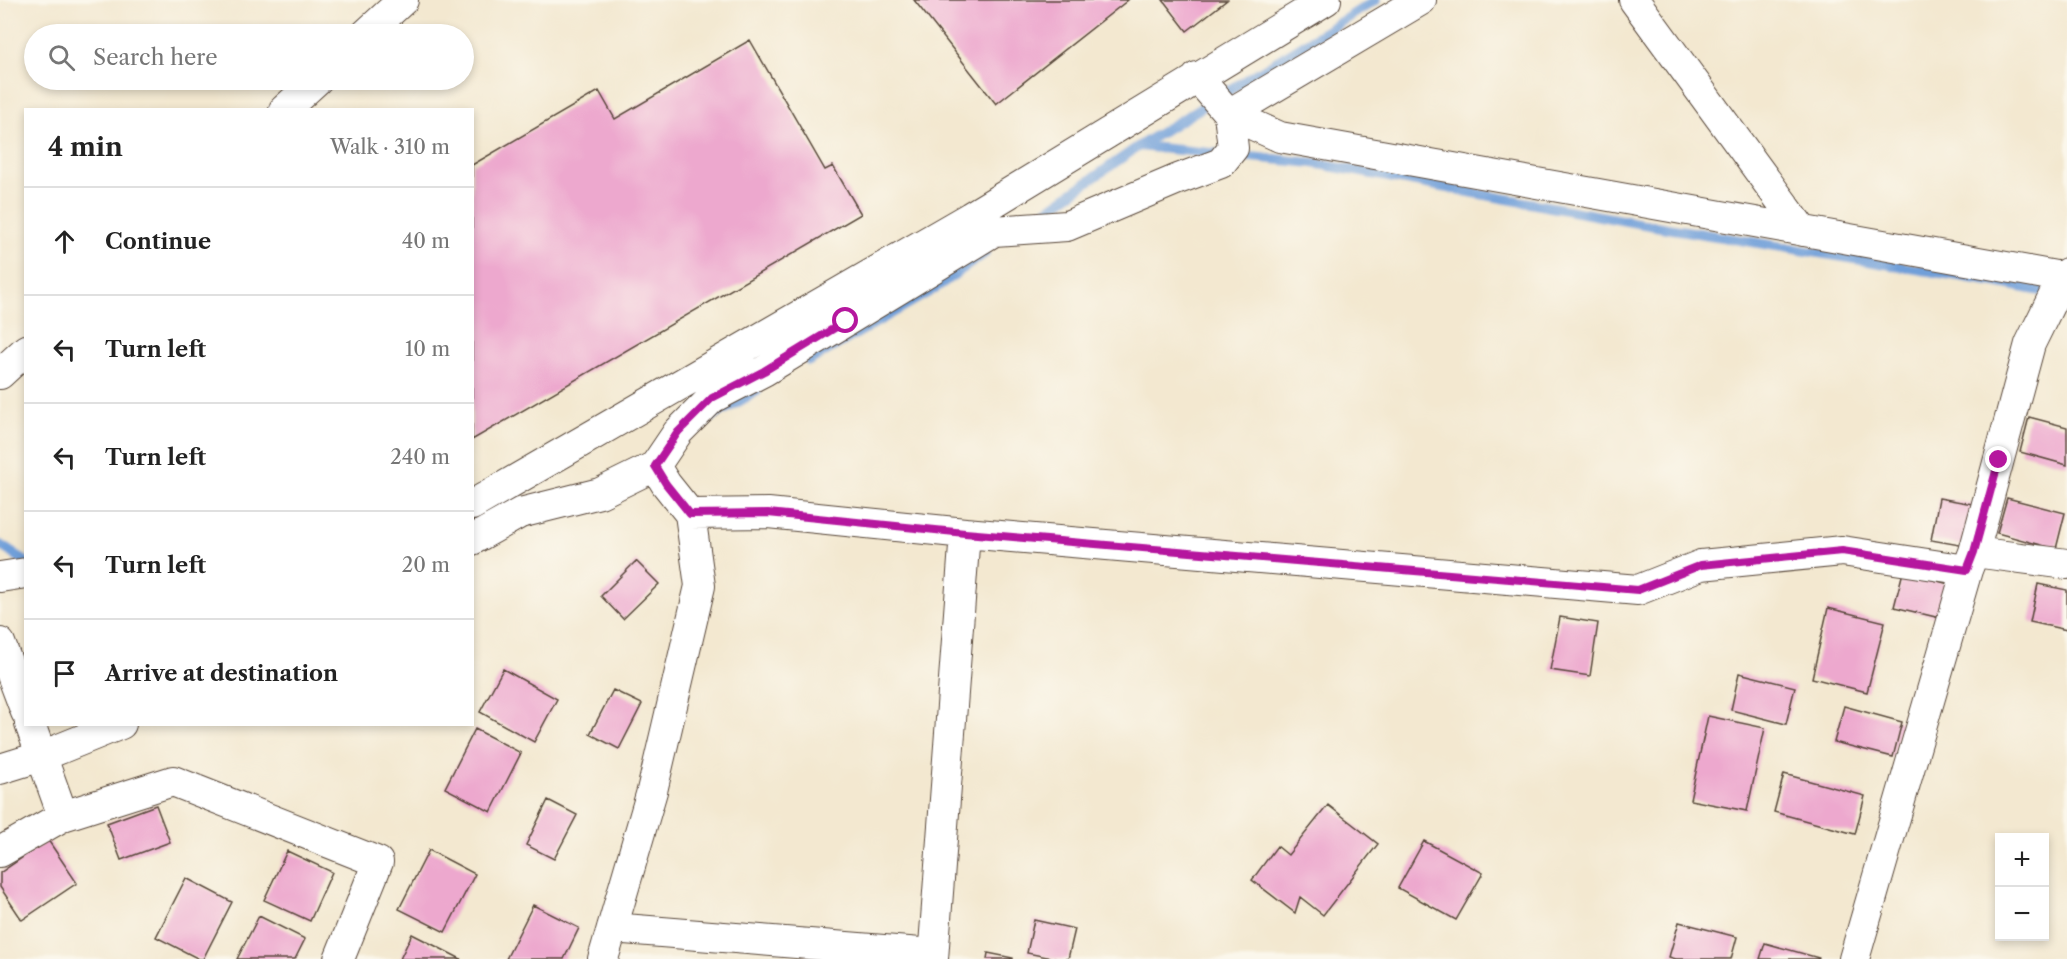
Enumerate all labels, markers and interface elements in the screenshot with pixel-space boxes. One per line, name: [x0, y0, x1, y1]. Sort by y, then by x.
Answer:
search box: [24, 24, 474, 90]
icon: search: [45, 41, 78, 74]
text: Search here: [93, 44, 218, 71]
text: 4 min: [48, 131, 123, 163]
text: Walk · 310 m: [330, 135, 450, 159]
icon: ahead: [48, 225, 81, 258]
text: Continue: [105, 228, 211, 255]
text: 40 m: [402, 229, 450, 253]
route start: [832, 307, 858, 333]
icon: left: [48, 333, 81, 366]
text: Turn left: [105, 336, 206, 363]
text: 10 m: [405, 337, 450, 361]
icon: left: [48, 441, 81, 474]
text: Turn left: [105, 444, 206, 471]
text: 240 m: [390, 445, 450, 469]
route end: [1985, 446, 2011, 472]
icon: left: [48, 549, 81, 582]
text: Turn left: [105, 552, 206, 579]
text: 20 m: [402, 553, 450, 577]
icon: arrive: [48, 657, 81, 690]
text: Arrive at destination: [105, 660, 338, 687]
map controls: [1995, 833, 2049, 941]
button: +: [1995, 833, 2049, 887]
button: −: [1995, 887, 2049, 941]

